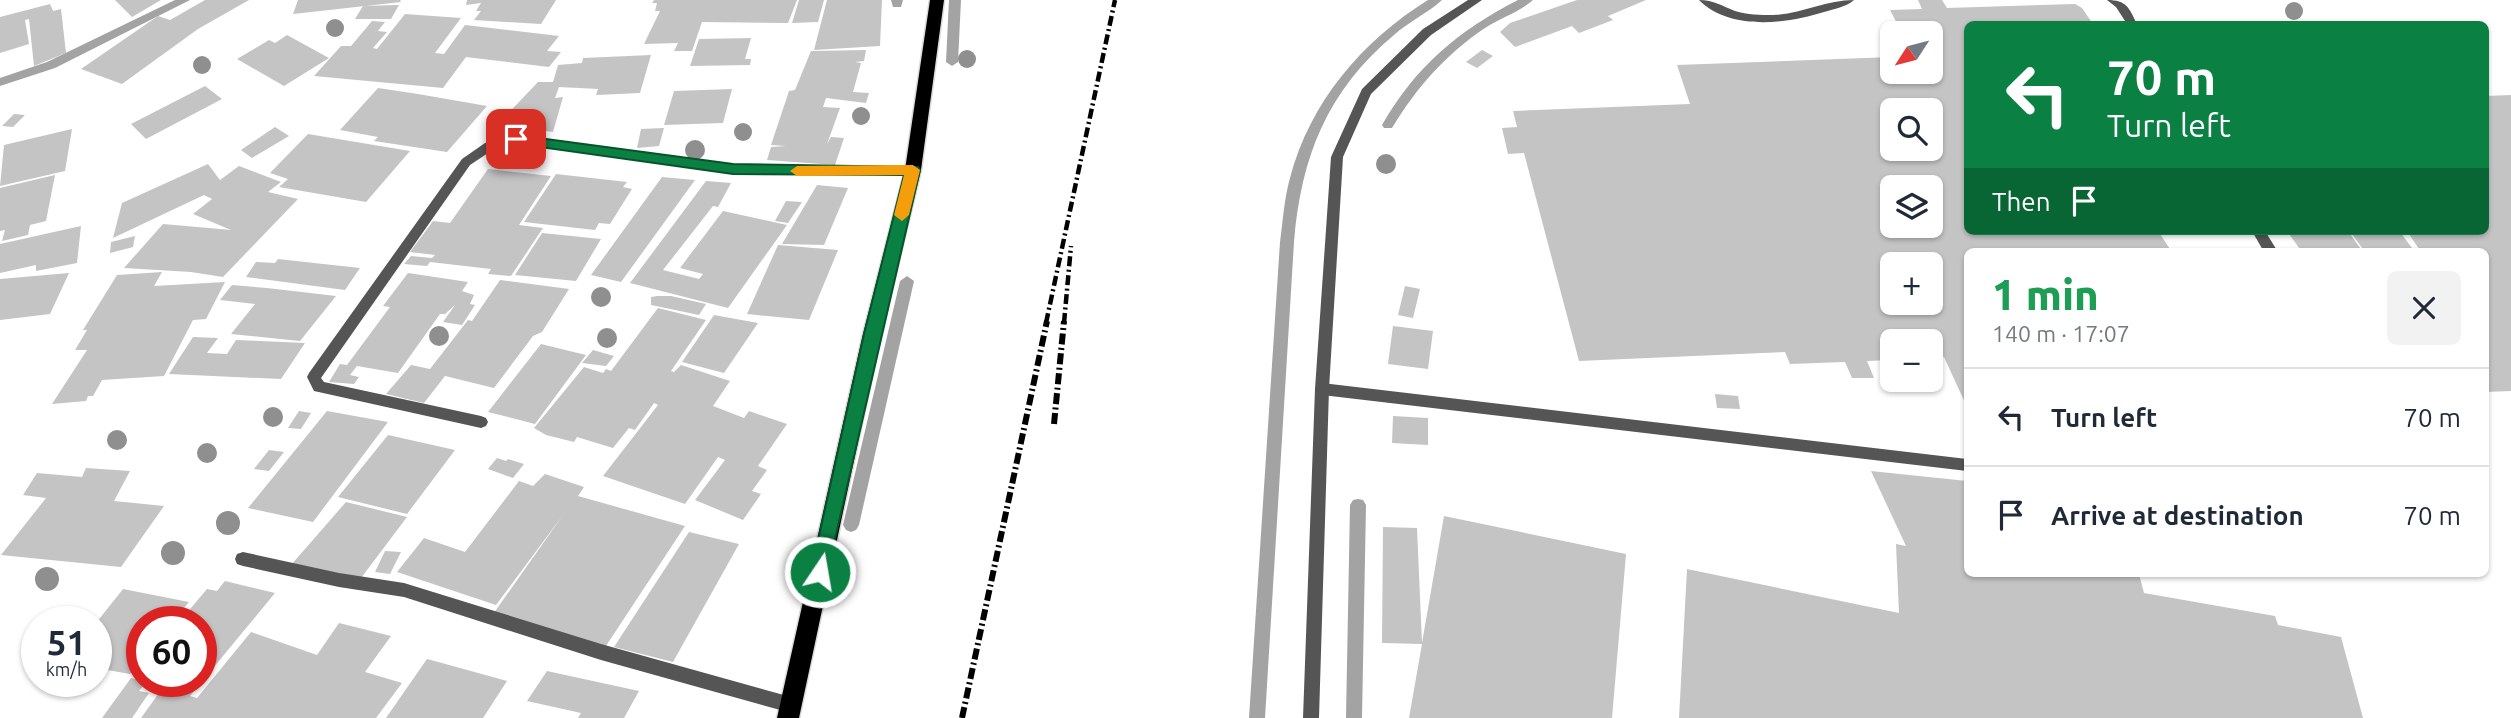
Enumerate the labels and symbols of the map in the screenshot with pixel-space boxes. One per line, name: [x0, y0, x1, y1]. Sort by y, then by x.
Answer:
north arrow: [1880, 21, 1942, 84]
pin: [486, 109, 546, 169]
position arrow: [783, 535, 857, 609]
speed limit sign: 60: [126, 606, 217, 697]

